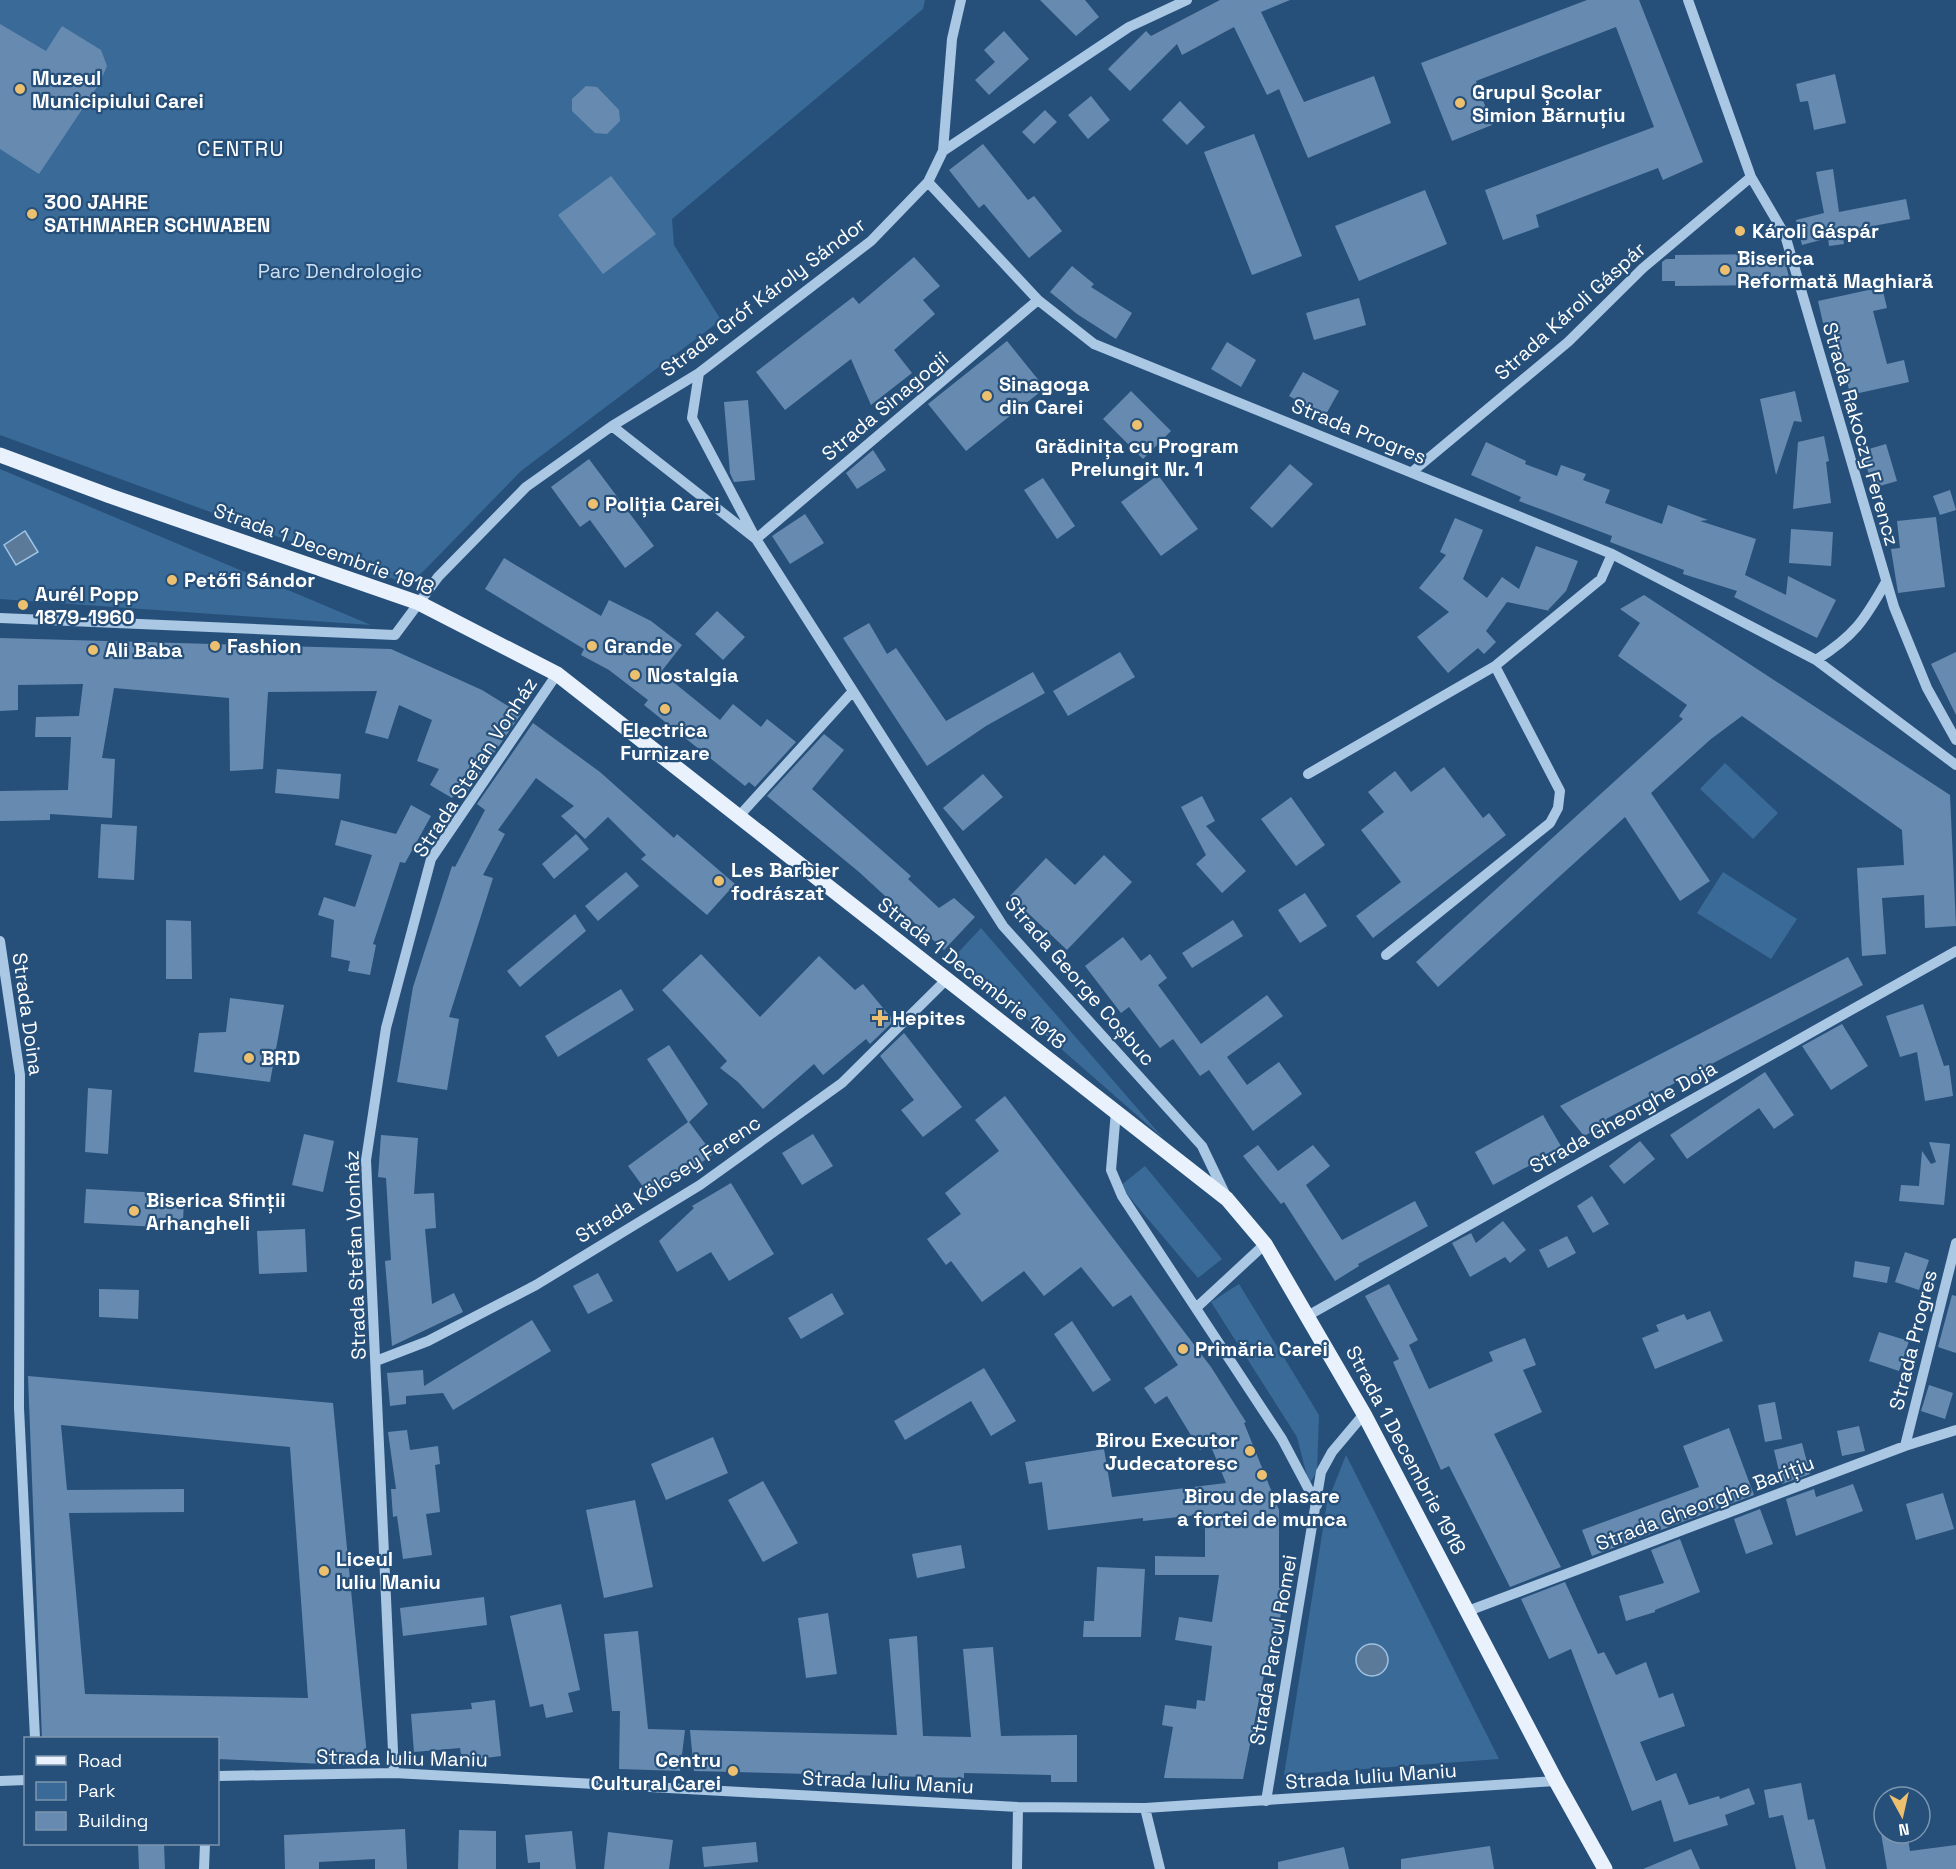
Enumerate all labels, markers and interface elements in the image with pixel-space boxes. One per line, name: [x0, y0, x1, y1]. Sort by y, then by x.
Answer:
place label: Muzeul Municipiului Carei: [32, 65, 204, 114]
place label: Grupul Școlar Simion Bărnuțiu: [1472, 79, 1625, 129]
marker: Muzeul Municipiului Carei: [13, 82, 27, 96]
marker: Grupul Școlar Simion Bărnuțiu: [1453, 96, 1467, 110]
district label: CENTRU: [197, 135, 285, 162]
place label: 300 JAHRE SATHMARER SCHWABEN: [44, 189, 270, 238]
marker: 300 JAHRE SATHMARER SCHWABEN: [25, 207, 39, 221]
street label: Strada Gróf Károly Sándor: [655, 211, 871, 383]
place label: Károli Gáspár: [1752, 218, 1879, 244]
marker: Károli Gáspár: [1733, 224, 1747, 238]
street label: Strada Károli Gáspár: [1489, 236, 1651, 386]
place label: Biserica Reformată Maghiară: [1737, 245, 1934, 294]
park label: Parc Dendrologic: [258, 258, 422, 284]
marker: Biserica Reformată Maghiară: [1718, 263, 1732, 277]
street label: Strada Rakoczy Ferencz: [1817, 319, 1905, 549]
street label: Strada Sinagogii: [816, 345, 954, 467]
place label: Sinagoga din Carei: [999, 371, 1090, 420]
marker: Sinagoga din Carei: [980, 389, 994, 403]
street label: Strada Progres: [1288, 392, 1430, 470]
marker: Grădinița cu Program Prelungit Nr. 1: [1130, 418, 1144, 432]
place label: Grădinița cu Program Prelungit Nr. 1: [1035, 433, 1239, 482]
place label: Poliția Carei: [605, 491, 720, 518]
street label: Strada 1 Decembrie 1918: [210, 497, 438, 601]
marker: Poliția Carei: [586, 497, 600, 511]
place label: Petőfi Sándor: [184, 567, 315, 593]
marker: Petőfi Sándor: [165, 573, 179, 587]
place label: Aurél Popp 1879-1960: [35, 581, 139, 630]
marker: Aurél Popp 1879-1960: [16, 598, 30, 612]
place label: Fashion: [227, 633, 302, 659]
place label: Grande: [604, 633, 673, 659]
place label: Ali Baba: [105, 637, 183, 663]
marker: Fashion: [208, 639, 222, 653]
marker: Grande: [585, 639, 599, 653]
marker: Ali Baba: [86, 643, 100, 657]
place label: Nostalgia: [647, 662, 739, 688]
marker: Nostalgia: [628, 668, 642, 682]
street label: Strada Stefan Vonház: [407, 672, 543, 862]
marker: Electrica Furnizare: [658, 702, 672, 716]
place label: Electrica Furnizare: [620, 717, 710, 766]
place label: Les Barbier fodrászat: [731, 857, 839, 906]
marker: Les Barbier fodrászat: [712, 874, 726, 888]
street label: Strada 1 Decembrie 1918: [872, 891, 1072, 1055]
street label: Strada George Coșbuc: [999, 891, 1161, 1071]
street label: Strada Doina: [7, 951, 49, 1077]
place label: Hepites: [892, 1005, 966, 1031]
marker: Hepites: [873, 1011, 887, 1025]
place label: BRD: [261, 1045, 300, 1071]
marker: BRD: [242, 1051, 256, 1065]
street label: Strada Gheorghe Doja: [1525, 1055, 1721, 1179]
street label: Strada Kölcsey Ferenc: [570, 1109, 766, 1249]
street label: Strada Stefan Vonház: [338, 1150, 372, 1360]
place label: Biserica Sfinții Arhangheli: [146, 1187, 286, 1236]
marker: Biserica Sfinții Arhangheli: [127, 1204, 141, 1218]
street label: Strada Progres: [1883, 1267, 1943, 1413]
place label: Primăria Carei: [1195, 1336, 1328, 1362]
street label: Strada 1 Decembrie 1918: [1340, 1341, 1472, 1559]
marker: Primăria Carei: [1176, 1342, 1190, 1356]
place label: Birou Executor Judecatoresc: [1095, 1427, 1238, 1476]
marker: Birou Executor Judecatoresc: [1243, 1444, 1257, 1458]
street label: Strada Gheorghe Barițiu: [1592, 1449, 1818, 1557]
marker: Birou de plasare a fortei de munca: [1255, 1468, 1269, 1482]
place label: Birou de plasare a fortei de munca: [1177, 1483, 1347, 1532]
place label: Liceul Iuliu Maniu: [336, 1546, 441, 1595]
street label: Strada Parcul Romei: [1243, 1553, 1303, 1747]
marker: Liceul Iuliu Maniu: [317, 1564, 331, 1578]
legend: [24, 1737, 219, 1845]
street label: Strada Iuliu Maniu: [316, 1744, 488, 1772]
place label: Centru Cultural Carei: [591, 1747, 721, 1796]
text: Road: [78, 1749, 122, 1772]
street label: Strada Iuliu Maniu: [1284, 1757, 1458, 1795]
marker: Centru Cultural Carei: [726, 1764, 740, 1778]
street label: Strada Iuliu Maniu: [801, 1765, 975, 1799]
text: Park: [78, 1779, 116, 1802]
north arrow: [1872, 1785, 1932, 1845]
text: Building: [78, 1809, 148, 1832]
text: N: [1897, 1818, 1911, 1841]

